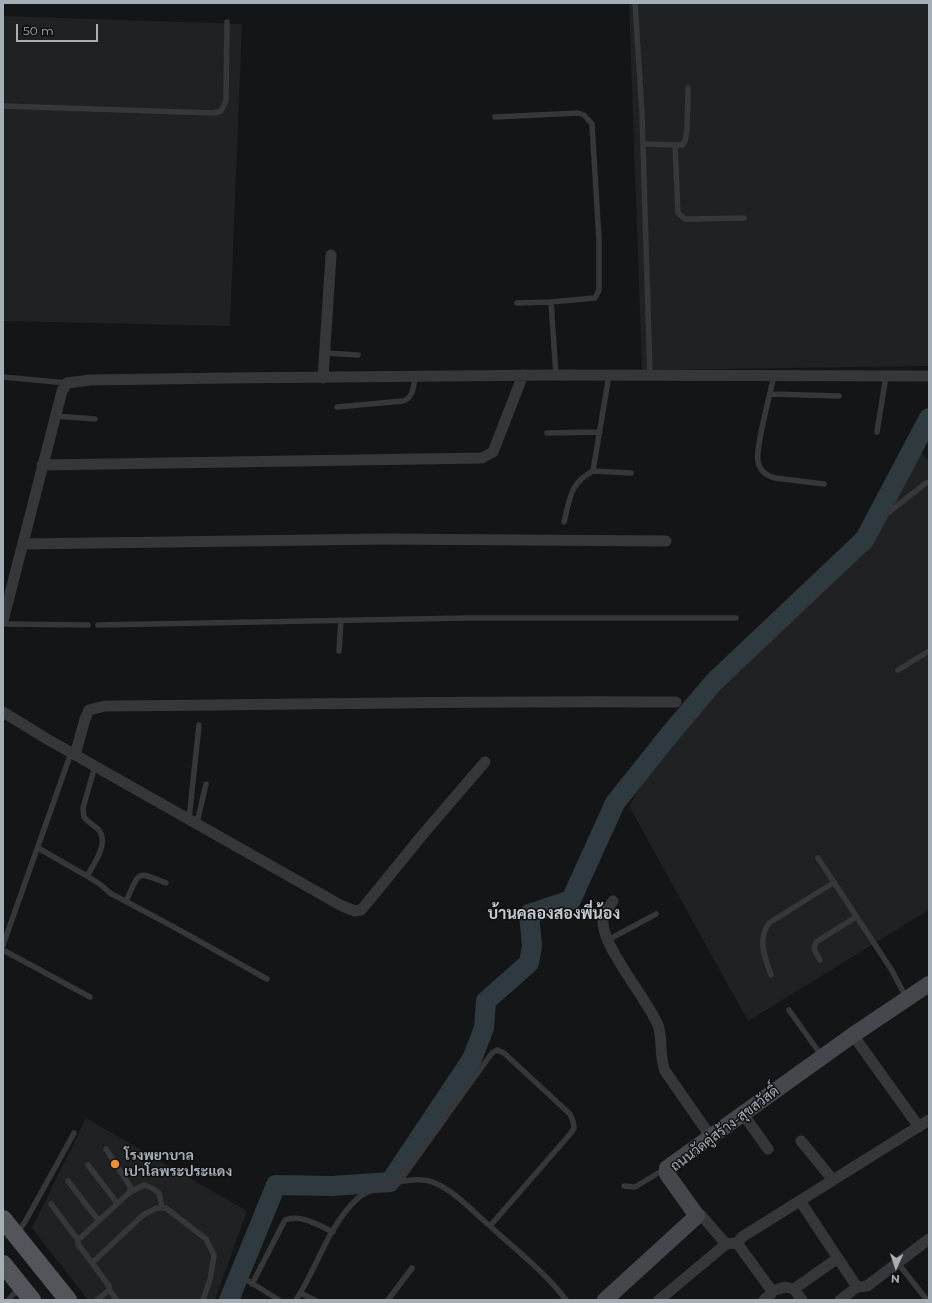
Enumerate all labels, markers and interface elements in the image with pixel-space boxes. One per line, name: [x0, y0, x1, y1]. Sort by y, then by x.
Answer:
scale bar: [18, 16, 100, 42]
text: 50 m: [23, 23, 54, 38]
district label: บ้านคลองสองพี่น้อง: [488, 904, 620, 924]
street label: ถนนวัดคู่สร้าง-สุขสวัสดิ์: [667, 1083, 783, 1175]
place label: โรงพยาบาล เปาโลพระประแดง: [124, 1148, 232, 1180]
marker: โรงพยาบาล เปาโลพระประแดง: [109, 1158, 121, 1170]
north arrow: [876, 1247, 916, 1287]
text: N: [891, 1272, 900, 1286]

